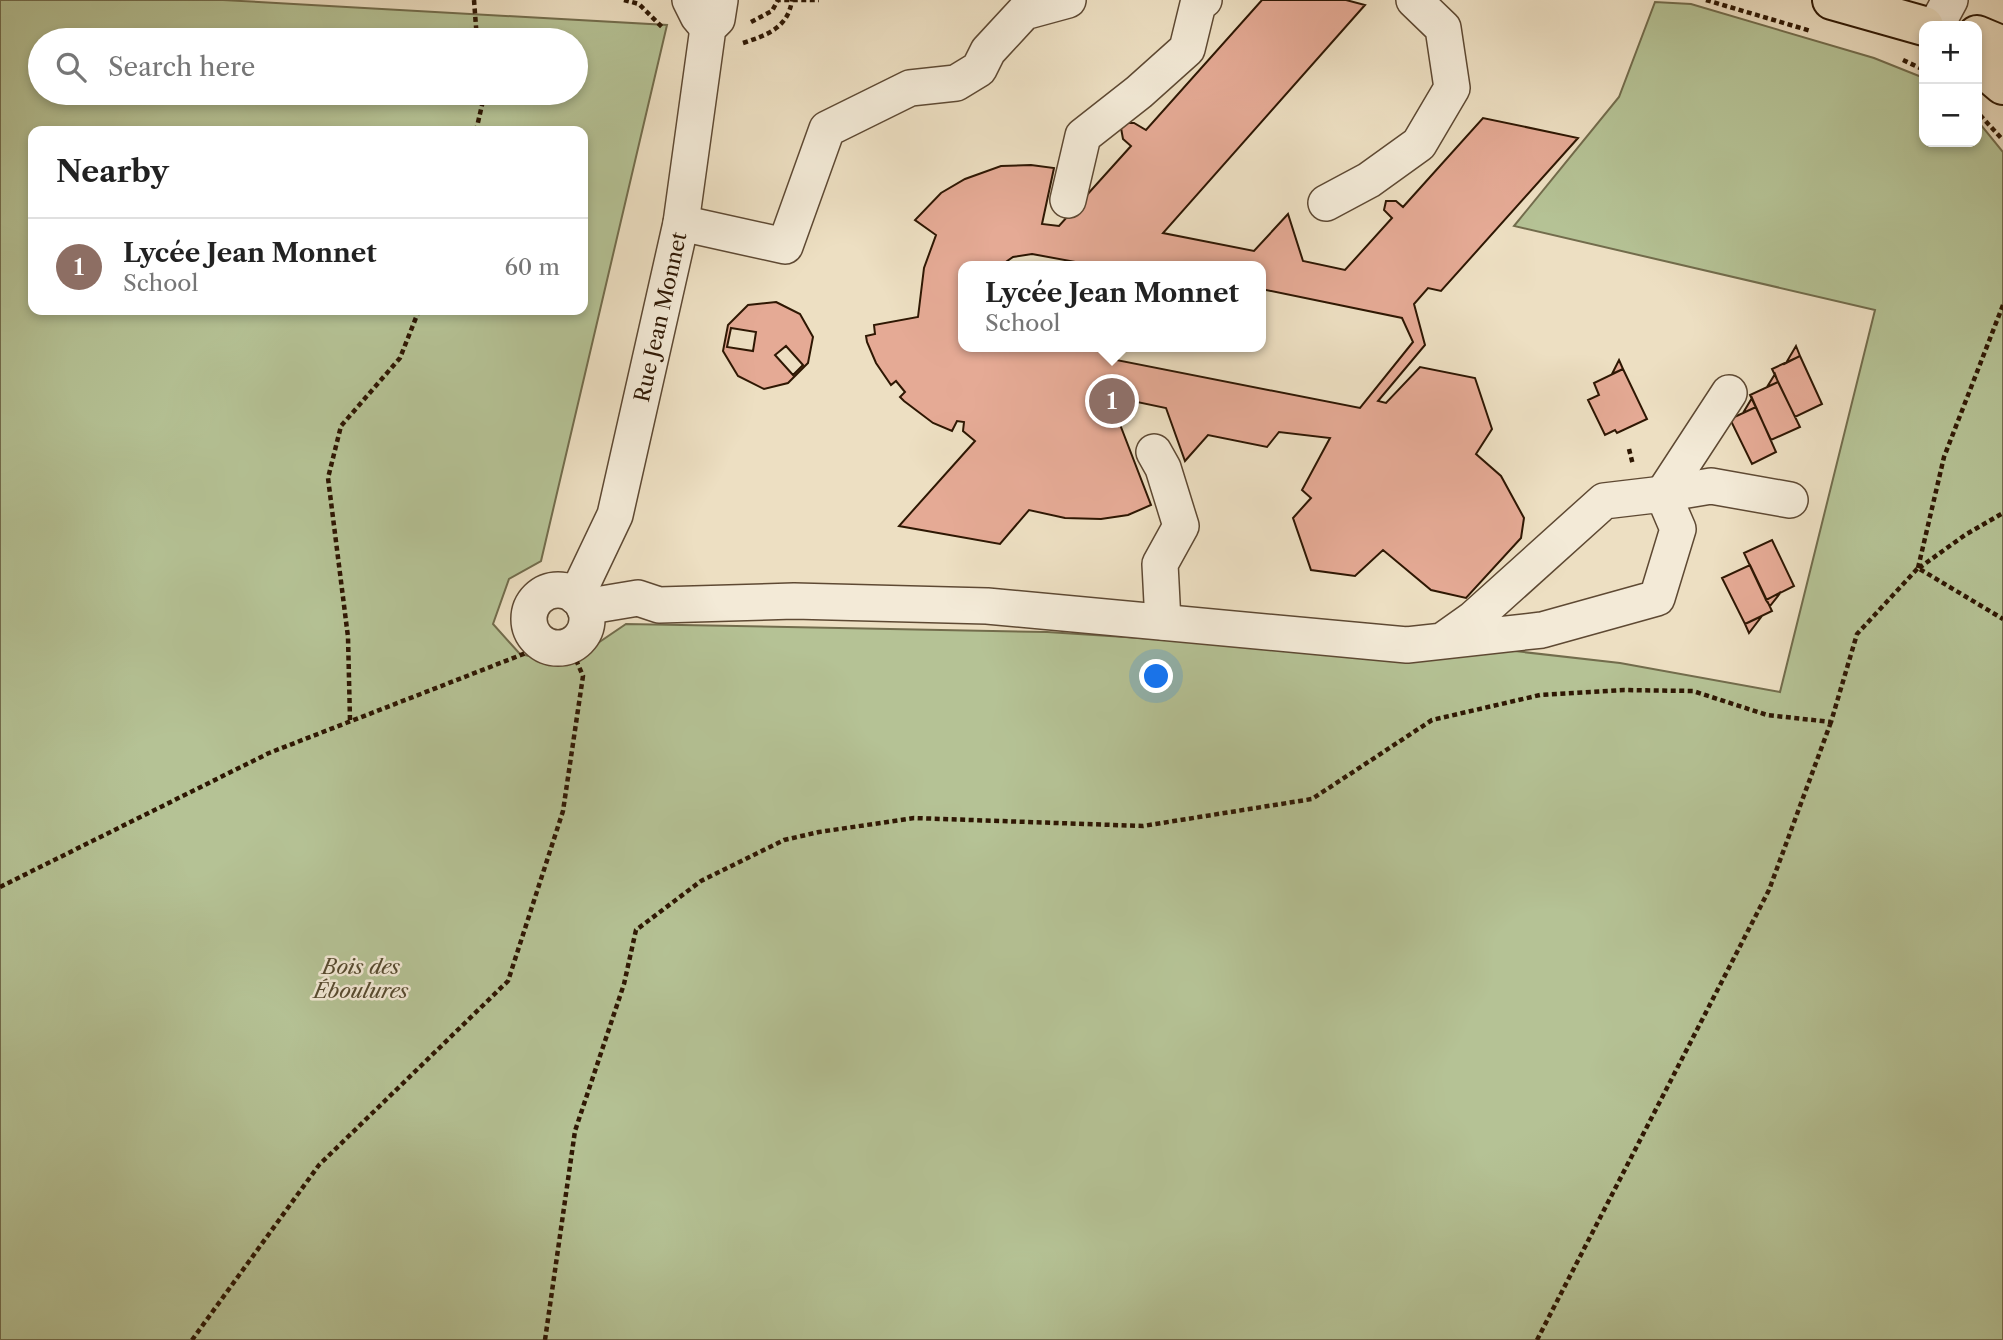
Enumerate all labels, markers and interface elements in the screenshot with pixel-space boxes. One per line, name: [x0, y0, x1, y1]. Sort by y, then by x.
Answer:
map controls: [1919, 21, 1982, 147]
button: +: [1919, 21, 1982, 84]
search box: [28, 28, 588, 105]
icon: search: [52, 48, 90, 86]
text: Search here: [108, 51, 255, 83]
button: −: [1919, 84, 1982, 147]
text: Nearby: [56, 153, 169, 190]
street label: Rue Jean Monnet: [628, 229, 691, 404]
text: Lycée Jean Monnet: [123, 237, 377, 269]
text: 1: [74, 253, 84, 281]
text: 60 m: [504, 253, 560, 281]
popup: [958, 261, 1266, 352]
text: School: [123, 269, 198, 297]
text: Lycée Jean Monnet: [985, 277, 1239, 309]
text: School: [985, 309, 1060, 337]
pin: 1: [1089, 375, 1135, 427]
your location: [1139, 659, 1173, 693]
park label: Bois des Éboulures: [312, 954, 409, 1003]

